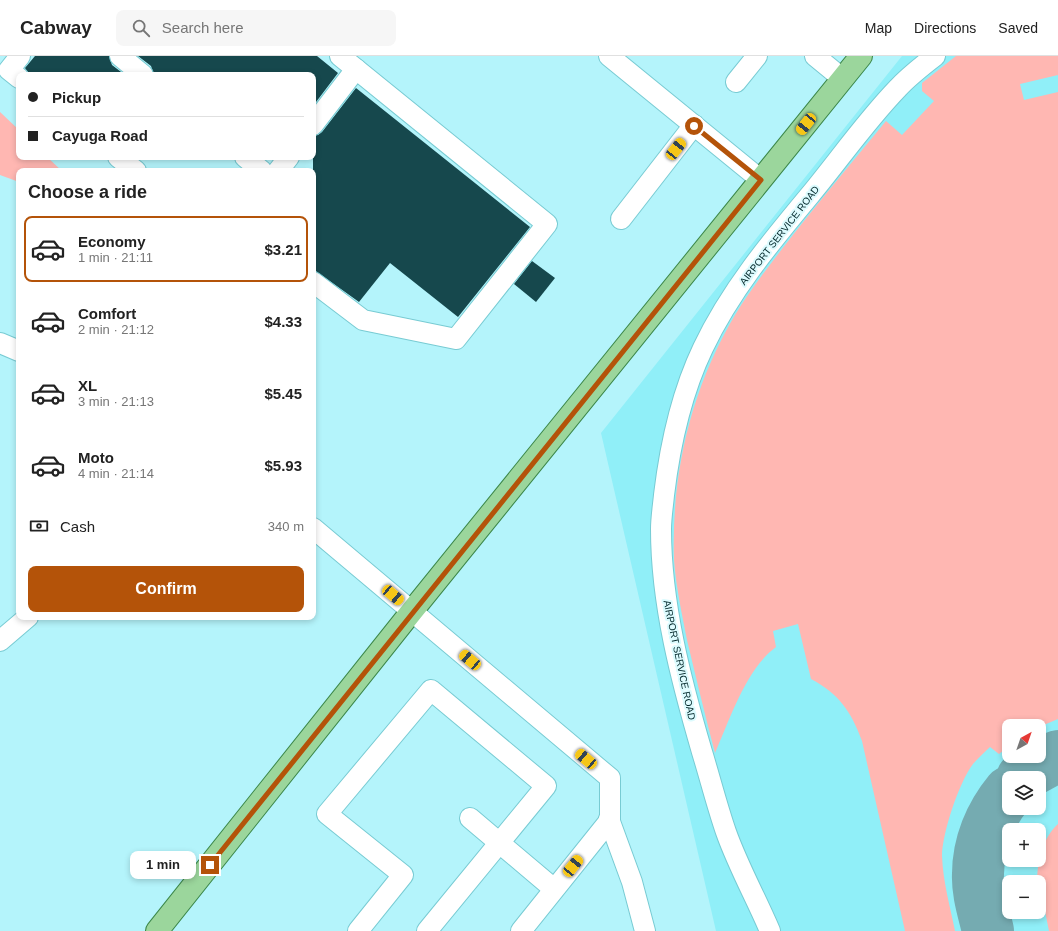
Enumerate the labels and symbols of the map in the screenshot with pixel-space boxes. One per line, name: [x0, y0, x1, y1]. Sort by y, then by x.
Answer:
car: [794, 111, 818, 137]
route start: [685, 117, 703, 135]
car: [664, 136, 688, 162]
street label: AIRPORT SERVICE ROAD: [737, 184, 821, 287]
car: [380, 583, 406, 607]
street label: AIRPORT SERVICE ROAD: [661, 599, 698, 721]
car: [457, 648, 483, 672]
north arrow: [1002, 719, 1046, 763]
car: [573, 747, 599, 771]
callout: 1 min: [130, 851, 196, 879]
car: [561, 853, 585, 879]
route end: [201, 856, 219, 874]

